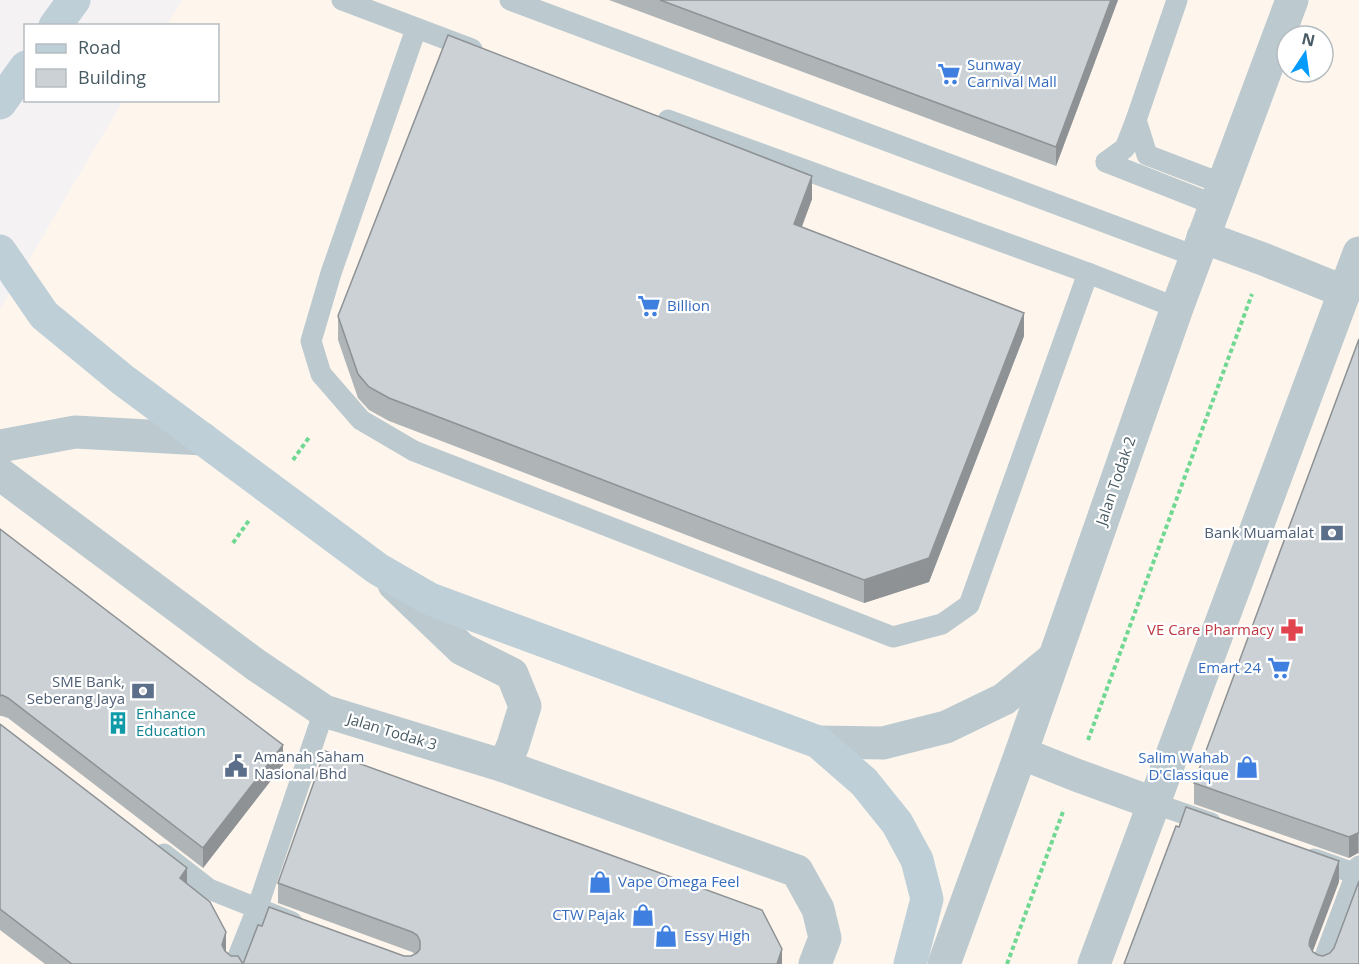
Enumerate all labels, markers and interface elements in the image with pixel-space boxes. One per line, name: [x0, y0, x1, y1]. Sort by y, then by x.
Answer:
legend: [24, 24, 219, 102]
north arrow: [1275, 24, 1335, 84]
text: N: [1300, 27, 1317, 52]
text: Road: [78, 35, 121, 59]
place label: Sunway Carnival Mall: [967, 54, 1057, 91]
supermarket icon: Sunway Carnival Mall: [936, 61, 962, 87]
text: Building: [78, 65, 146, 89]
supermarket icon: Billion: [636, 293, 662, 319]
place label: Billion: [667, 295, 710, 315]
street label: Jalan Todak 2: [1090, 434, 1140, 530]
bank icon: Bank Muamalat: [1319, 520, 1345, 546]
place label: Bank Muamalat: [1204, 522, 1314, 542]
pharmacy icon: VE Care Pharmacy: [1279, 617, 1305, 643]
place label: VE Care Pharmacy: [1147, 619, 1274, 639]
supermarket icon: Emart 24: [1266, 655, 1292, 681]
place label: Emart 24: [1198, 657, 1261, 677]
place label: SME Bank, Seberang Jaya: [27, 671, 125, 708]
bank icon: SME Bank, Seberang Jaya: [130, 678, 156, 704]
place label: Enhance Education: [136, 703, 206, 740]
street label: Jalan Todak 3: [343, 707, 440, 754]
building icon: Enhance Education: [105, 710, 131, 736]
place label: Amanah Saham Nasional Bhd: [254, 746, 364, 783]
place label: Salim Wahab D'Classique: [1138, 747, 1229, 784]
public building icon: Amanah Saham Nasional Bhd: [223, 753, 249, 779]
shop icon: Salim Wahab D'Classique: [1234, 754, 1260, 780]
shop icon: Vape Omega Feel: [587, 869, 613, 895]
place label: Vape Omega Feel: [618, 871, 740, 891]
shop icon: CTW Pajak: [630, 902, 656, 928]
place label: CTW Pajak: [552, 904, 625, 924]
shop icon: Essy High: [653, 923, 679, 949]
place label: Essy High: [684, 925, 750, 945]

